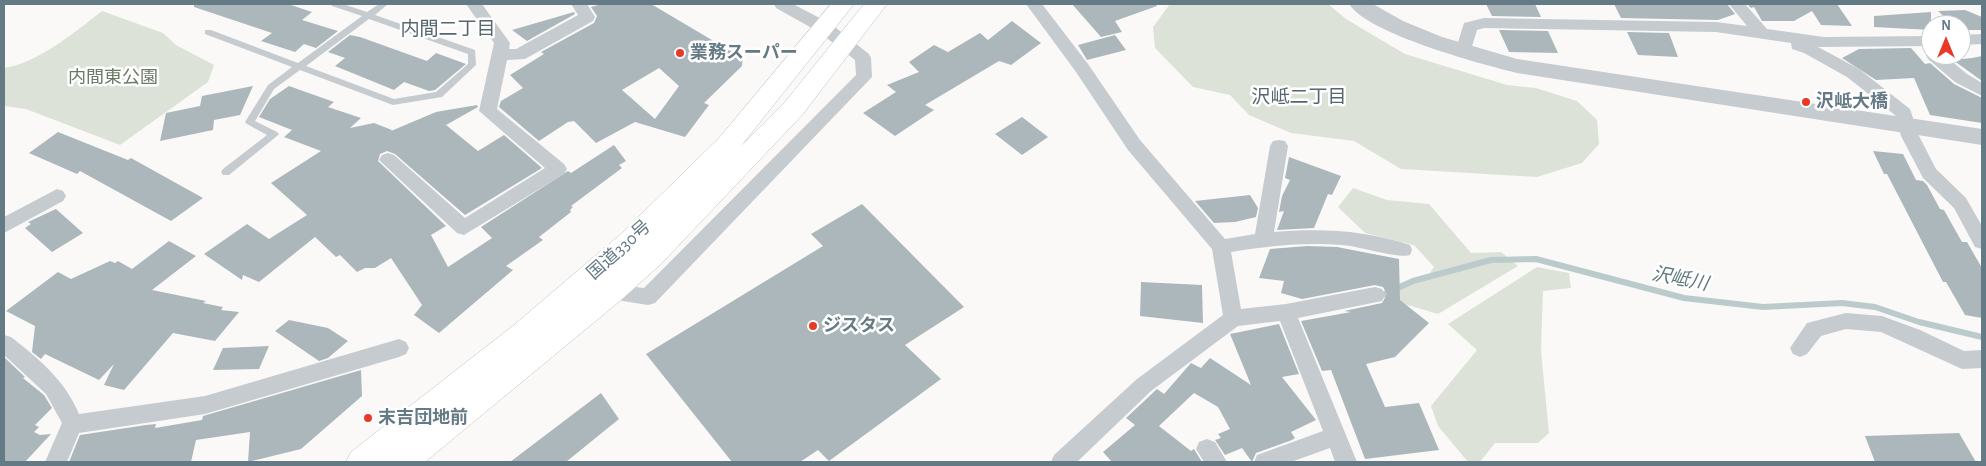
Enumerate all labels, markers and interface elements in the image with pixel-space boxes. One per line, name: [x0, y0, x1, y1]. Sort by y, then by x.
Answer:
north arrow: [1921, 15, 1971, 65]
district label: 内間二丁目: [401, 18, 495, 40]
text: N: [1941, 19, 1951, 33]
place label: 業務スーパー: [690, 42, 798, 64]
marker: 業務スーパー: [674, 47, 686, 59]
park label: 内間東公園: [68, 67, 158, 89]
district label: 沢岻二丁目: [1252, 86, 1346, 108]
place label: 沢岻大橋: [1816, 91, 1888, 113]
marker: 沢岻大橋: [1800, 96, 1812, 108]
street label: 国道330号: [583, 216, 655, 284]
water label: 沢岻川: [1650, 262, 1710, 296]
place label: ジスタス: [823, 315, 895, 337]
marker: ジスタス: [807, 320, 819, 332]
place label: 末吉団地前: [378, 407, 468, 429]
marker: 末吉団地前: [362, 412, 374, 424]

